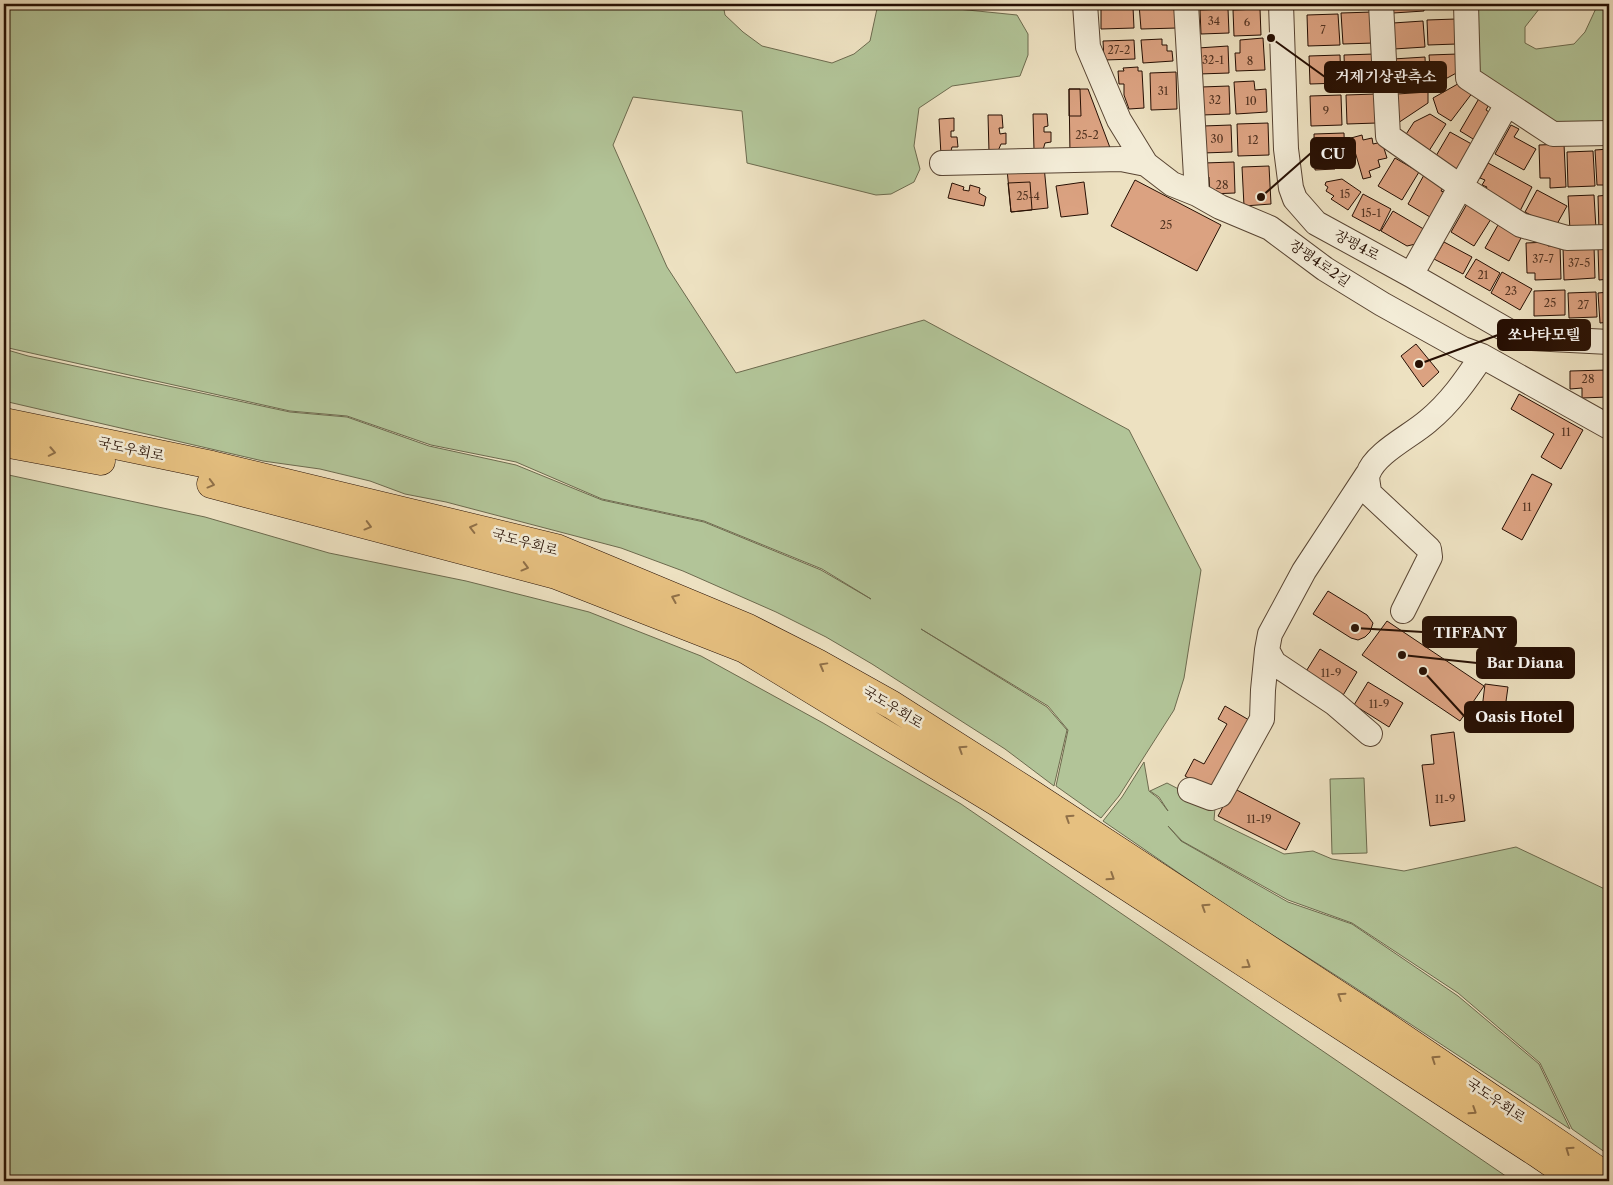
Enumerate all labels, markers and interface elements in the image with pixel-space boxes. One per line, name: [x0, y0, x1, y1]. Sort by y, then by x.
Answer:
house number: 34: [1208, 14, 1220, 28]
house number: 6: [1244, 15, 1251, 29]
house number: 7: [1320, 23, 1326, 37]
house number: 27-2: [1108, 43, 1130, 57]
house number: 32-1: [1202, 53, 1224, 67]
house number: 8: [1247, 54, 1253, 68]
callout: 거제기상관측소: [1325, 62, 1446, 92]
text: 거제기상관측소: [1335, 67, 1437, 86]
house number: 31: [1158, 84, 1169, 98]
house number: 32: [1209, 93, 1221, 107]
house number: 10: [1245, 94, 1257, 108]
house number: 9: [1323, 104, 1329, 118]
house number: 25-2: [1075, 128, 1099, 142]
house number: 30: [1210, 132, 1224, 146]
house number: 12: [1248, 133, 1258, 147]
callout: CU: [1311, 138, 1355, 168]
text: CU: [1321, 144, 1345, 163]
house number: 28: [1216, 178, 1228, 192]
house number: 15: [1340, 187, 1350, 201]
house number: 25-4: [1016, 189, 1040, 203]
house number: 15-1: [1361, 206, 1381, 220]
house number: 25: [1160, 218, 1172, 232]
street label: 장평4로: [1331, 226, 1383, 265]
street label: 장평4로2길: [1286, 235, 1354, 291]
house number: 37-7: [1532, 252, 1554, 266]
house number: 37-5: [1568, 256, 1590, 270]
house number: 21: [1478, 268, 1489, 282]
house number: 23: [1505, 284, 1517, 298]
house number: 25: [1544, 296, 1556, 310]
house number: 27: [1577, 298, 1589, 312]
callout: 쏘나타모텔: [1498, 320, 1590, 350]
text: 쏘나타모텔: [1508, 325, 1580, 344]
house number: 28: [1582, 372, 1594, 386]
house number: 11: [1561, 425, 1571, 439]
street label: 국도우회로: [96, 433, 166, 465]
one-way arrow: [47, 446, 56, 457]
one-way arrow: [207, 478, 215, 489]
house number: 11: [1522, 500, 1532, 514]
one-way arrow: [363, 520, 372, 530]
one-way arrow: [468, 523, 477, 534]
street label: 국도우회로: [490, 525, 560, 560]
one-way arrow: [521, 561, 530, 572]
one-way arrow: [672, 594, 680, 604]
callout: TIFFANY: [1423, 617, 1516, 647]
text: TIFFANY: [1434, 623, 1507, 642]
callout: Bar Diana: [1477, 648, 1574, 678]
text: Bar Diana: [1487, 653, 1564, 672]
one-way arrow: [819, 663, 828, 673]
house number: 11-9: [1321, 666, 1341, 680]
street label: 국도우회로: [859, 682, 927, 732]
house number: 11-9: [1369, 697, 1389, 711]
callout: Oasis Hotel: [1465, 702, 1573, 732]
text: Oasis Hotel: [1475, 707, 1563, 726]
one-way arrow: [959, 746, 968, 756]
house number: 11-9: [1435, 792, 1455, 806]
house number: 11-19: [1246, 812, 1272, 826]
one-way arrow: [1065, 815, 1074, 824]
one-way arrow: [1106, 870, 1115, 880]
one-way arrow: [1201, 904, 1210, 913]
one-way arrow: [1242, 959, 1251, 968]
one-way arrow: [1337, 993, 1346, 1002]
one-way arrow: [1431, 1056, 1441, 1065]
street label: 국도우회로: [1463, 1074, 1529, 1127]
one-way arrow: [1467, 1105, 1476, 1114]
one-way arrow: [1565, 1147, 1575, 1156]

